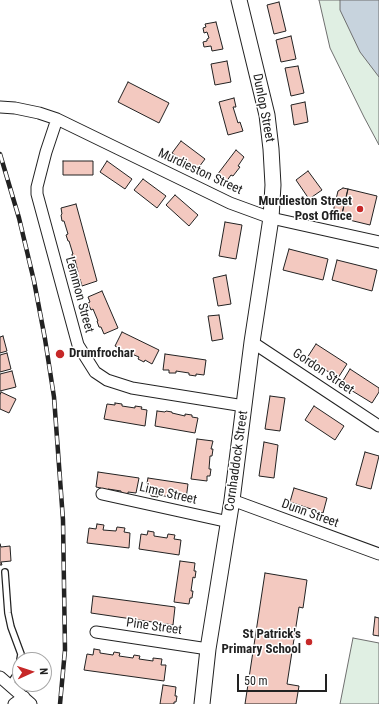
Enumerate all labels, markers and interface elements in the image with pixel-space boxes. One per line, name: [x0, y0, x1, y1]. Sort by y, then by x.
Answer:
street label: Dunlop Street: [249, 72, 277, 144]
street label: Murdieston Street: [155, 146, 245, 198]
place label: Murdieston Street Post Office: [258, 194, 352, 225]
marker: Murdieston Street Post Office: [355, 204, 365, 214]
street label: Lemmon Street: [61, 255, 97, 335]
place label: Drumfrochar: [69, 346, 134, 362]
street label: Gordon Street: [289, 346, 357, 398]
marker: Drumfrochar: [54, 348, 66, 360]
street label: Cornhaddock Street: [222, 410, 252, 512]
street label: Lime Street: [138, 480, 198, 508]
street label: Dunn Street: [279, 496, 341, 532]
street label: Pine Street: [125, 615, 183, 639]
place label: St Patrick's Primary School: [221, 627, 301, 658]
marker: St Patrick's Primary School: [304, 637, 314, 647]
north arrow: [12, 652, 52, 692]
scale bar: [239, 666, 329, 692]
text: N: [37, 668, 50, 675]
text: 50 m: [244, 674, 268, 688]

